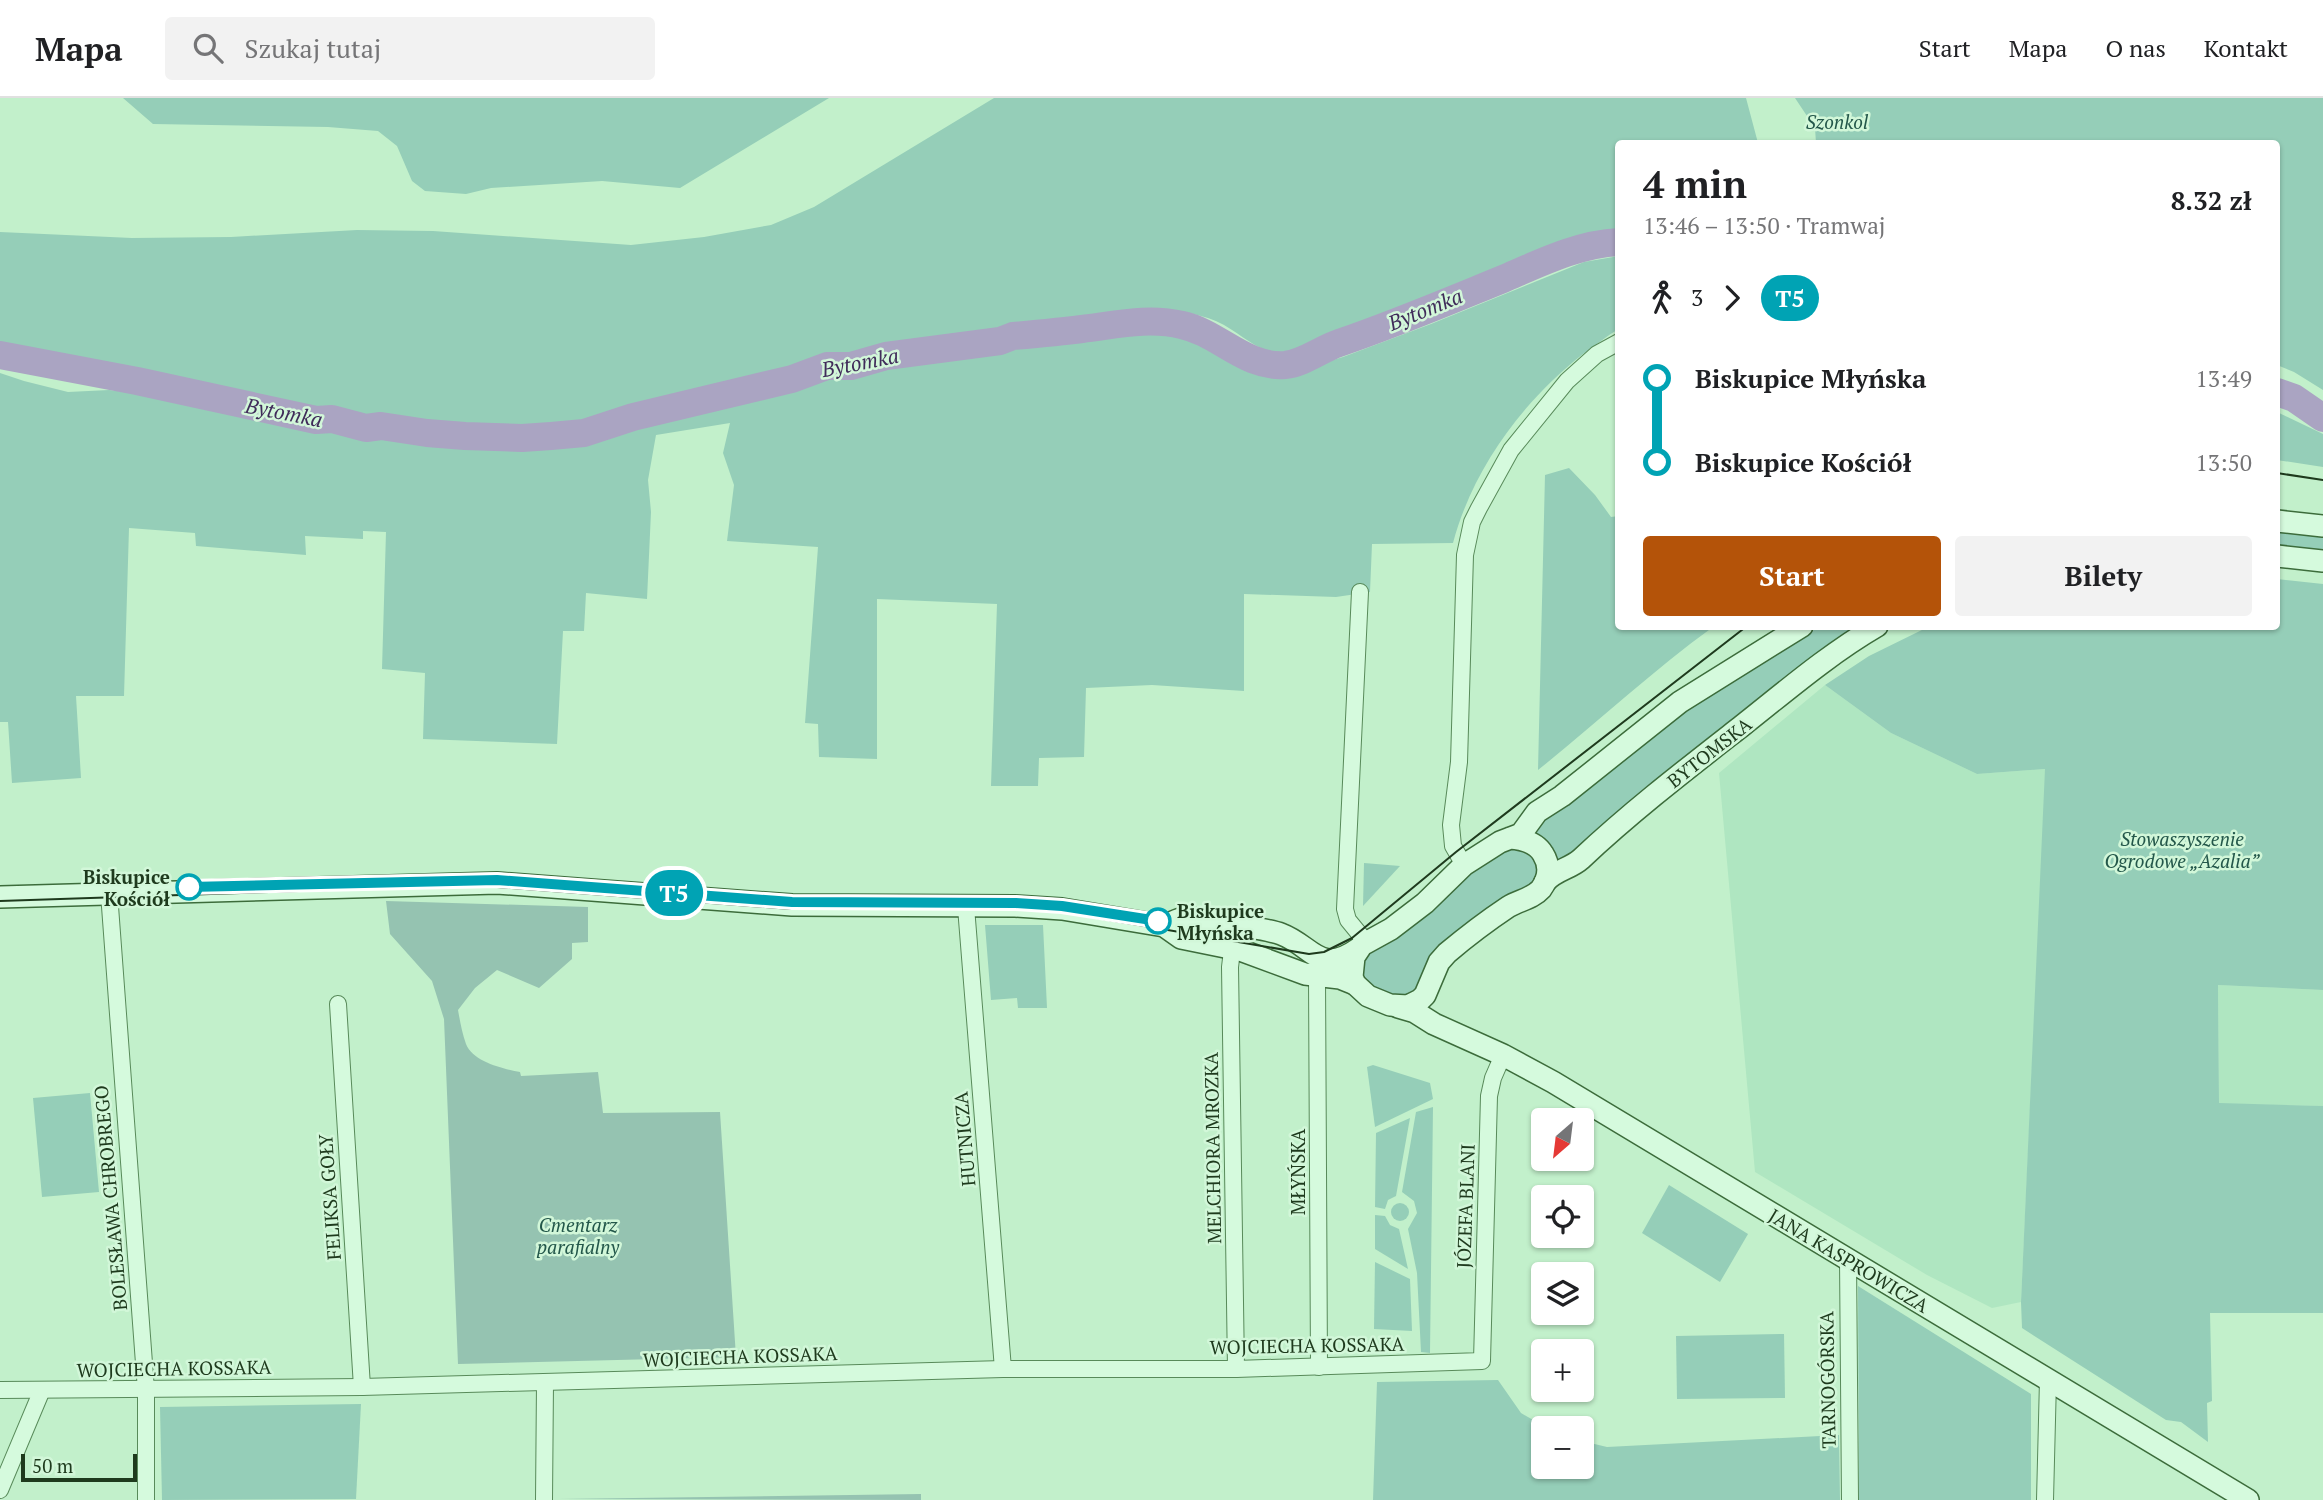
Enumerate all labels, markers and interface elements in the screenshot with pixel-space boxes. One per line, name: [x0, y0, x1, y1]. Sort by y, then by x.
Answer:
search box: [165, 17, 655, 80]
text: Mapa: [35, 27, 123, 70]
icon: search: [189, 29, 227, 67]
text: Szukaj tutaj: [245, 31, 381, 65]
text: Start: [1919, 32, 1971, 64]
text: Mapa: [2009, 32, 2067, 64]
text: O nas: [2105, 32, 2166, 64]
text: Kontakt: [2204, 32, 2288, 64]
park label: Szonkol: [1806, 109, 1869, 134]
text: 4 min: [1643, 159, 1747, 209]
text: 8.32 zł: [2171, 183, 2252, 217]
text: 13:46 – 13:50 · Tramwaj: [1643, 210, 1885, 241]
icon: walk: [1643, 279, 1681, 317]
icon: forward: [1713, 279, 1751, 317]
water label: Bytomka: [1383, 281, 1466, 337]
text: 3: [1691, 282, 1703, 313]
text: T5: [1775, 282, 1805, 314]
water label: Bytomka: [818, 341, 901, 383]
text: Biskupice Młyńska: [1695, 361, 1926, 395]
text: 13:49: [2195, 363, 2252, 394]
water label: Bytomka: [242, 391, 325, 433]
text: Biskupice Kościół: [1695, 445, 1912, 479]
text: 13:50: [2195, 447, 2252, 478]
button: Start: [1643, 536, 1941, 616]
button: Bilety: [1955, 536, 2252, 616]
street label: BYTOMSKA: [1662, 711, 1756, 793]
park label: Stowaszyszenie Ogrodowe „Azalia”: [2104, 826, 2261, 873]
place label: Biskupice Kościół: [83, 864, 170, 911]
line badge: T5: [642, 870, 706, 916]
marker: Biskupice Kościół: [176, 874, 202, 900]
text: T5: [659, 877, 689, 909]
place label: Biskupice Młyńska: [1177, 898, 1264, 945]
marker: Biskupice Młyńska: [1145, 908, 1171, 934]
street label: MELCHIORA MROZKA: [1198, 1052, 1226, 1244]
street label: BOLESŁAWA CHROBREGO: [88, 1084, 132, 1312]
street label: HUTNICZA: [947, 1091, 981, 1187]
north arrow: [1531, 1108, 1594, 1171]
map controls: [1531, 1108, 1594, 1479]
street label: MŁYŃSKA: [1285, 1129, 1310, 1215]
street label: FELIKSA GOŁY: [312, 1132, 346, 1261]
street label: JÓZEFA BLANI: [1450, 1143, 1480, 1269]
button: locate: [1531, 1185, 1594, 1248]
street label: JANA KASPROWICZA: [1764, 1202, 1934, 1318]
park label: Cmentarz parafialny: [537, 1212, 621, 1259]
button: layers: [1531, 1262, 1594, 1325]
street label: TARNOGÓRSKA: [1813, 1311, 1841, 1449]
street label: WOJCIECHA KOSSAKA: [1209, 1331, 1405, 1359]
button: +: [1531, 1339, 1594, 1402]
street label: WOJCIECHA KOSSAKA: [642, 1340, 838, 1372]
street label: WOJCIECHA KOSSAKA: [76, 1354, 272, 1382]
button: −: [1531, 1416, 1594, 1479]
scale bar: [21, 1451, 136, 1483]
text: 50 m: [32, 1453, 73, 1478]

